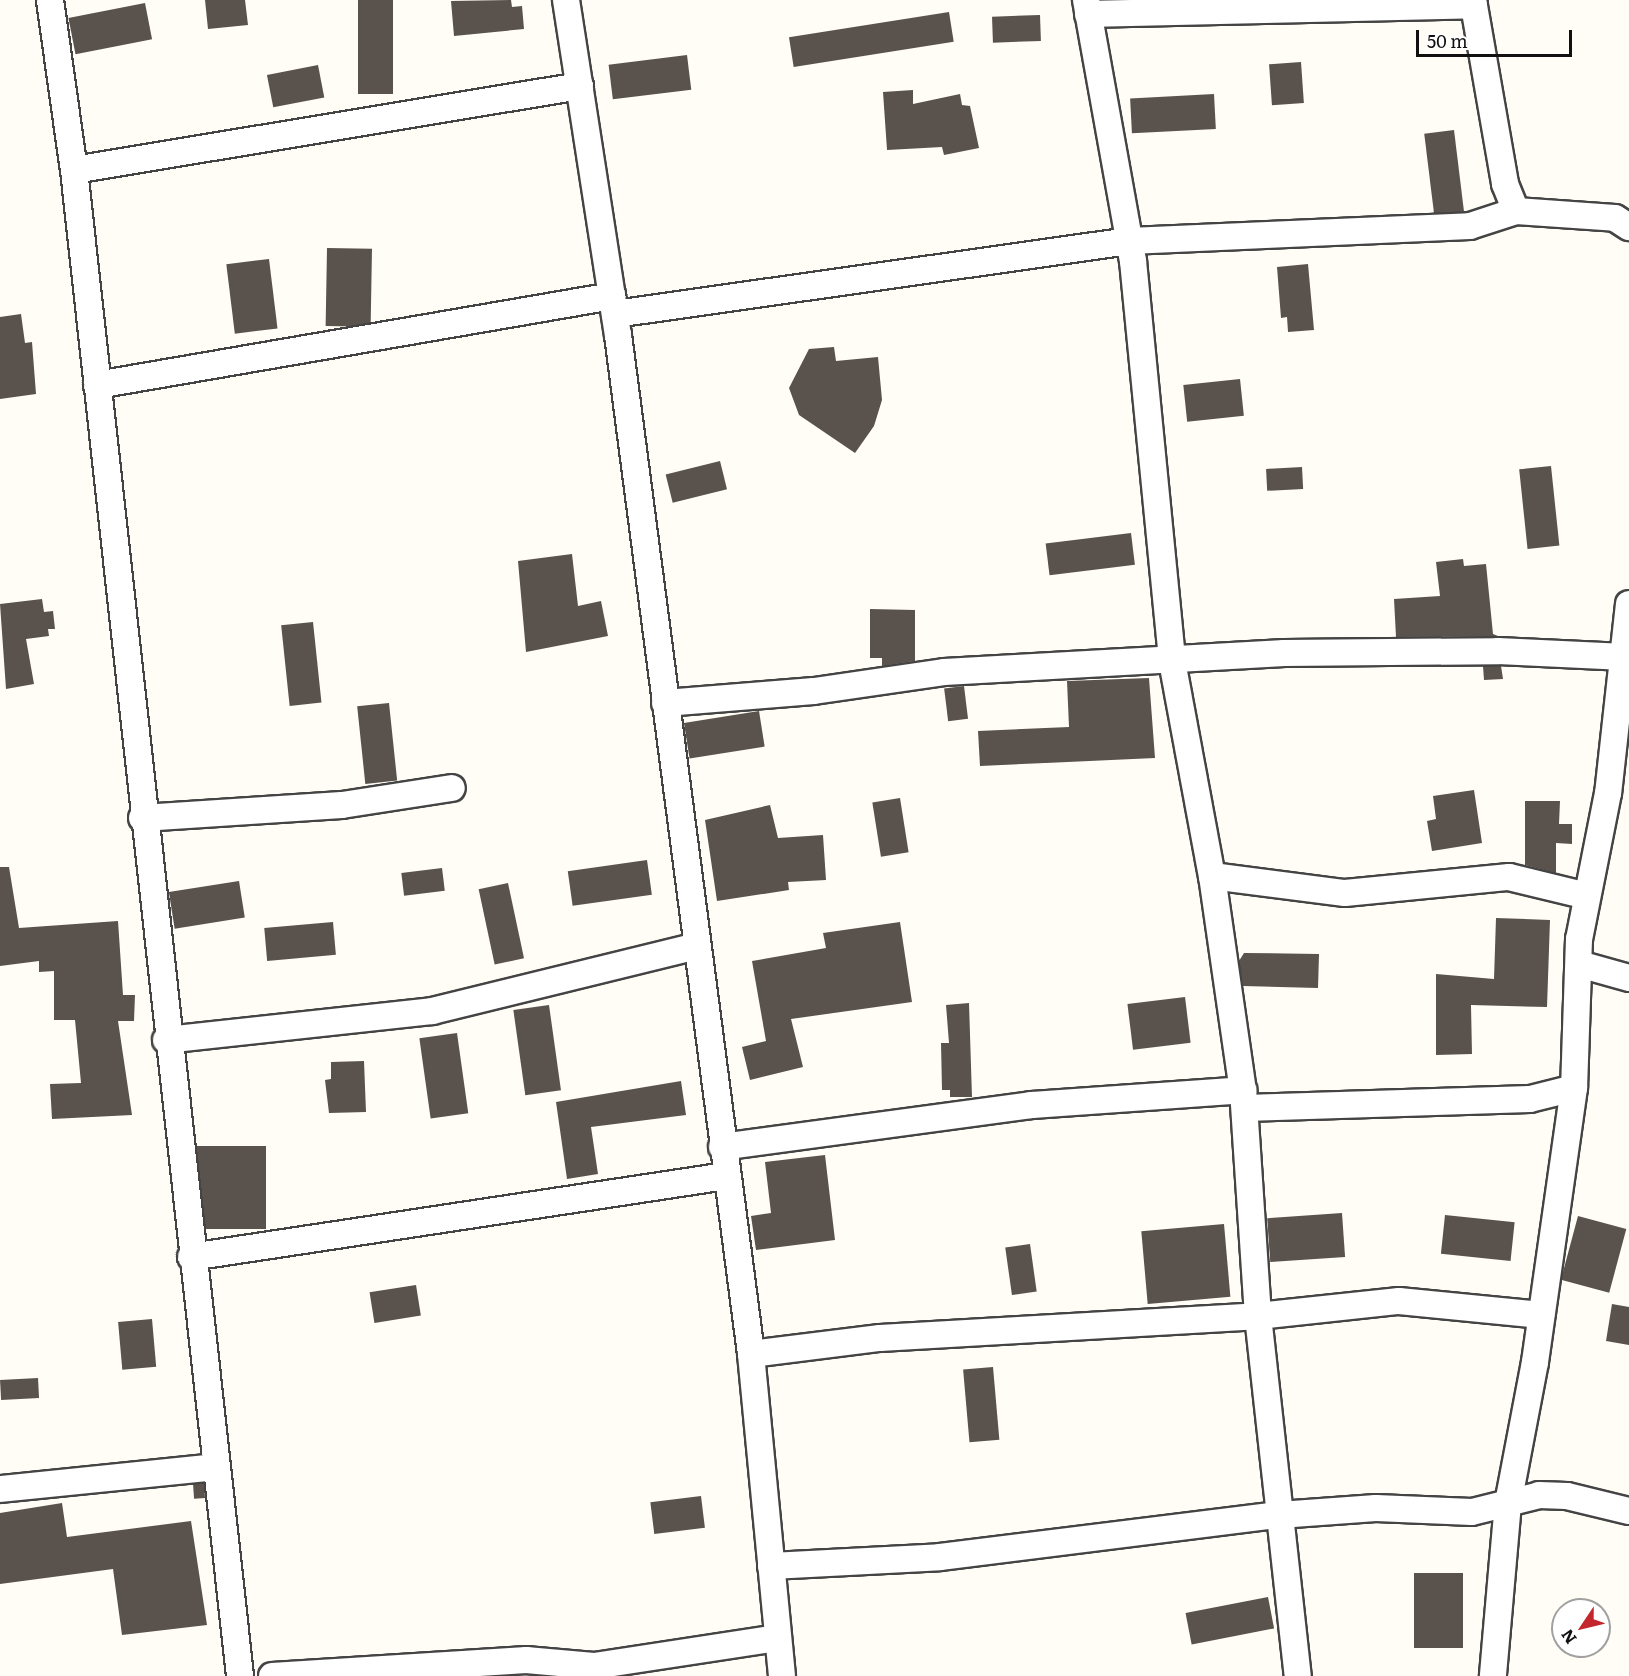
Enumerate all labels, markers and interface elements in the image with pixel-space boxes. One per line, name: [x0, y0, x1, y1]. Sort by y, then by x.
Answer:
scale bar: [1419, 18, 1575, 56]
text: 50 m: [1427, 27, 1468, 54]
north arrow: [1551, 1598, 1611, 1658]
text: N: [1554, 1625, 1582, 1650]

